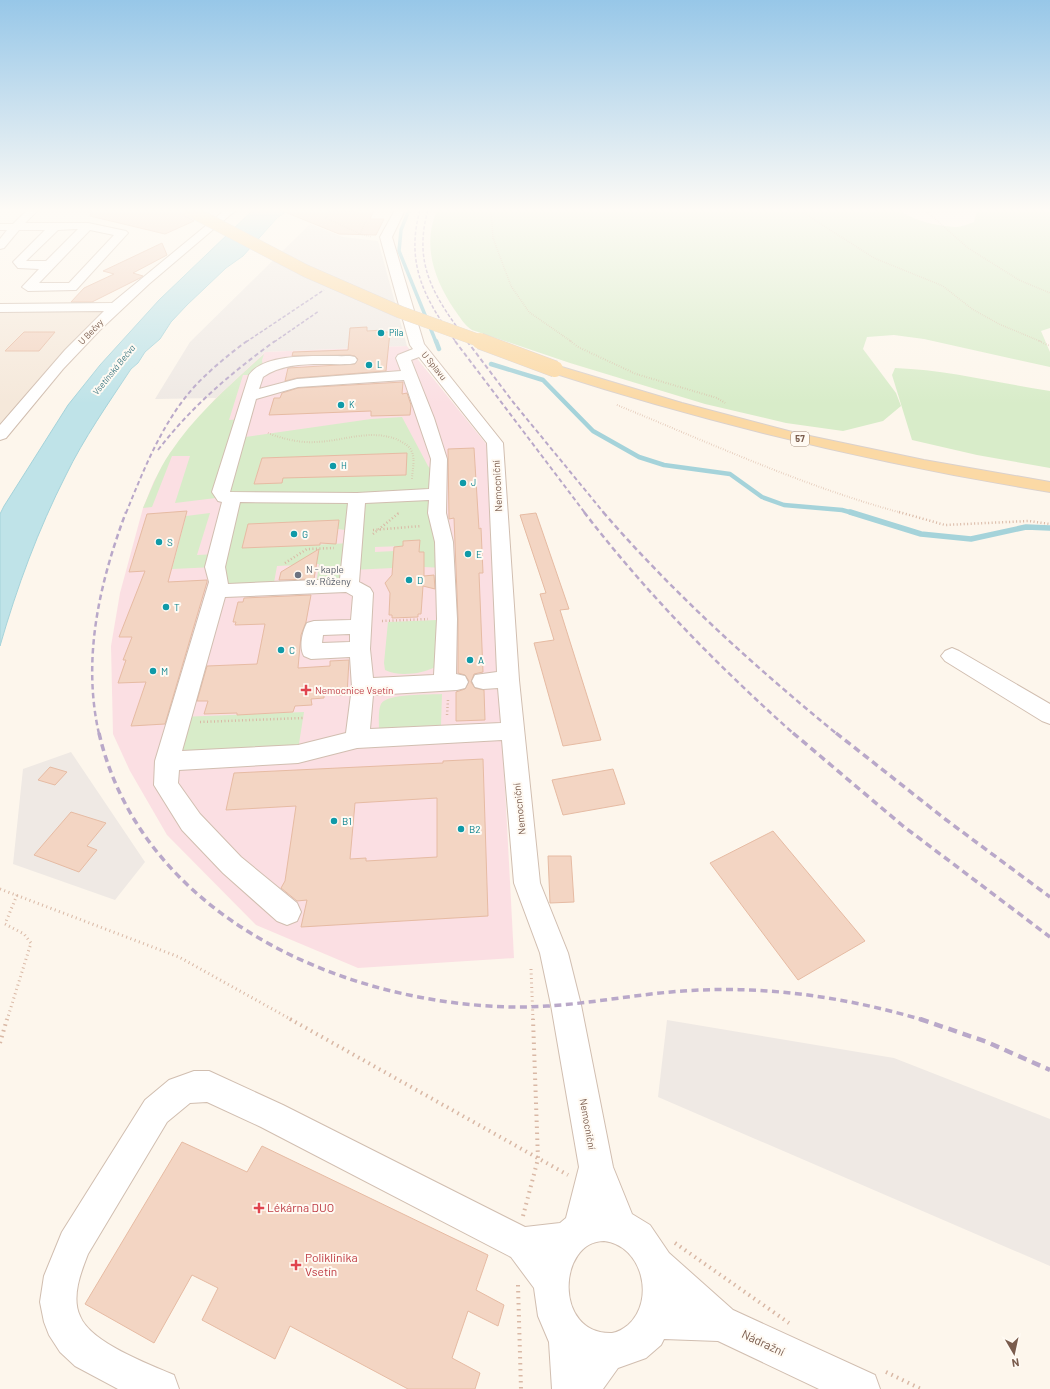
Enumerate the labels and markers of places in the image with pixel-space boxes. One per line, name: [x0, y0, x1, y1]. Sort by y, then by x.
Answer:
place label: Pila: [389, 327, 403, 338]
marker: Pila: [376, 328, 386, 338]
place label: L: [377, 359, 382, 370]
marker: L: [364, 360, 374, 370]
place label: K: [349, 399, 355, 410]
marker: K: [336, 400, 346, 410]
place label: H: [341, 460, 347, 471]
marker: H: [328, 461, 338, 471]
place label: J: [471, 477, 476, 488]
marker: J: [458, 478, 468, 488]
place label: G: [302, 528, 308, 540]
marker: G: [289, 529, 299, 539]
place label: S: [167, 536, 173, 548]
marker: S: [154, 537, 164, 547]
place label: E: [476, 548, 482, 560]
marker: E: [463, 549, 473, 559]
place label: N - kaple sv. Růženy: [306, 563, 351, 587]
marker: N - kaple sv. Růženy: [293, 570, 303, 580]
place label: D: [417, 574, 423, 586]
marker: D: [404, 575, 414, 585]
place label: T: [174, 601, 180, 613]
marker: T: [161, 602, 171, 612]
place label: C: [289, 644, 295, 656]
marker: C: [276, 645, 286, 655]
place label: A: [478, 654, 484, 666]
marker: A: [465, 655, 475, 665]
place label: M: [161, 665, 168, 677]
marker: M: [148, 666, 158, 676]
marker: Nemocnice Vsetín: [300, 684, 312, 696]
place label: Nemocnice Vsetín: [315, 684, 393, 696]
place label: B1: [342, 815, 352, 827]
marker: B1: [329, 816, 339, 826]
place label: B2: [469, 823, 481, 835]
marker: B2: [456, 824, 466, 834]
place label: Lékárna DUO: [267, 1200, 334, 1214]
marker: Lékárna DUO: [254, 1203, 264, 1213]
place label: Poliklinika Vsetín: [305, 1250, 358, 1278]
marker: Poliklinika Vsetín: [290, 1259, 302, 1271]

